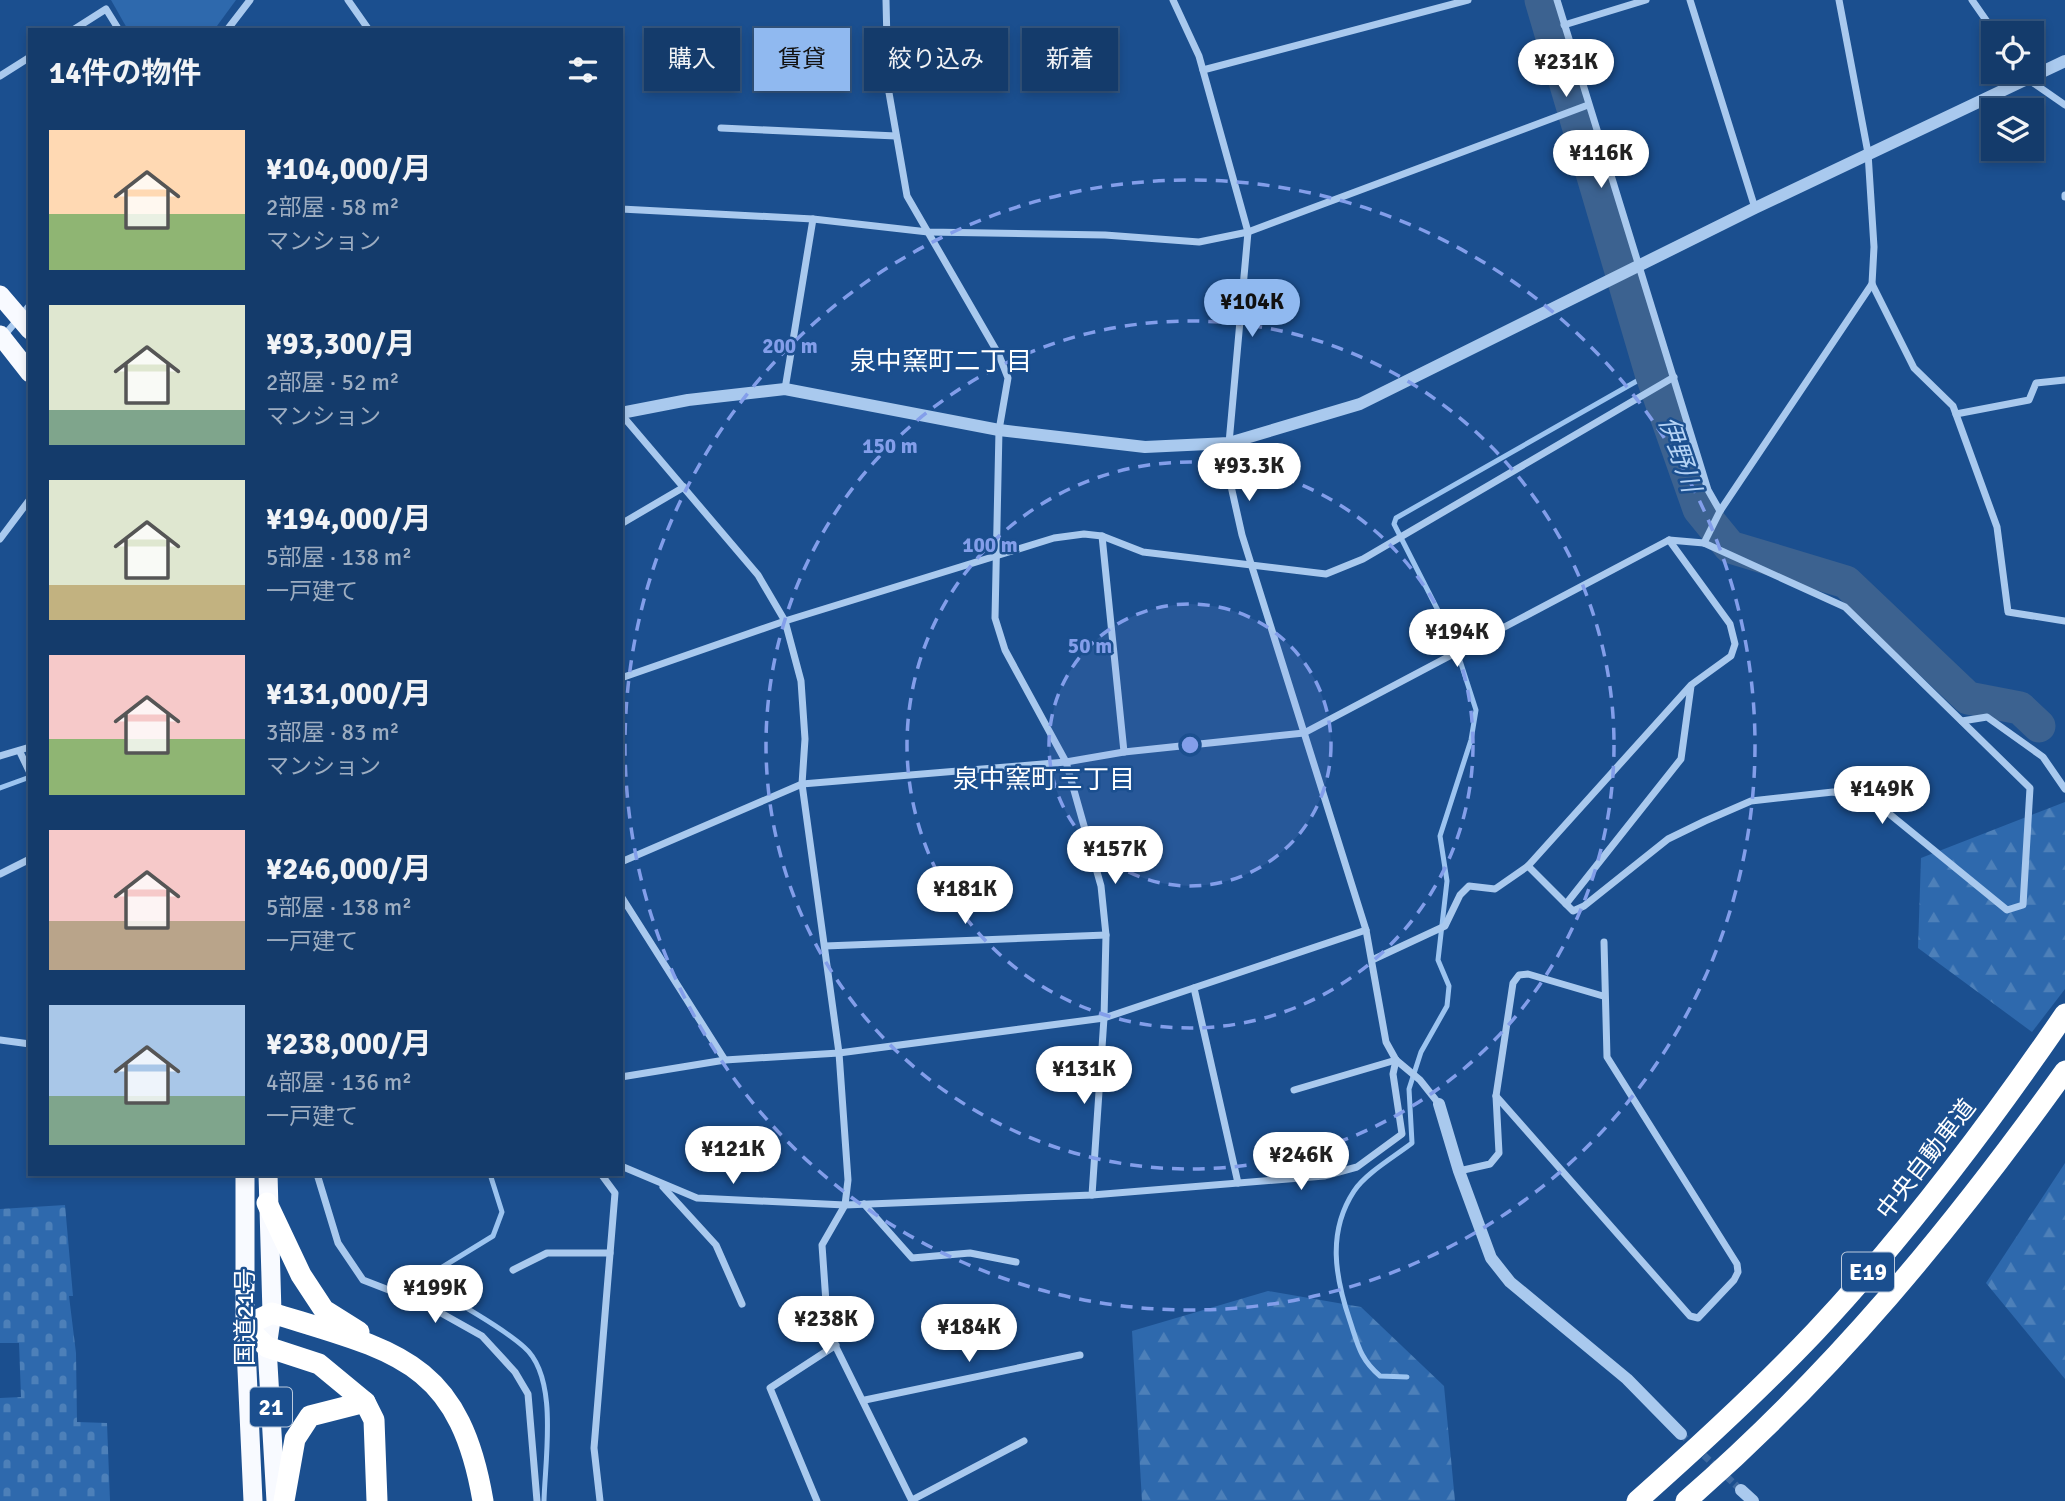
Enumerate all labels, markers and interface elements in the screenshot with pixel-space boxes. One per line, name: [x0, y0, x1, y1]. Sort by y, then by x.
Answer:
map controls: [1981, 21, 2044, 161]
button: locate: [1981, 21, 2044, 84]
chip: 購入: [644, 28, 740, 91]
chip: 賃貸: [754, 28, 850, 91]
chip: 絞り込み: [864, 28, 1008, 91]
chip: 新着: [1022, 28, 1118, 91]
pin: ¥231K: [1517, 40, 1615, 99]
text: ¥231K: [1534, 47, 1598, 76]
icon: filters: [564, 51, 602, 89]
text: 14件の物件: [49, 55, 201, 92]
button: layers: [1981, 98, 2044, 161]
pin: ¥116K: [1552, 130, 1650, 190]
text: ¥116K: [1569, 138, 1633, 167]
text: ¥104,000/月: [266, 151, 432, 188]
icon: home: [105, 158, 189, 242]
text: 2部屋 · 58 m²: [266, 193, 399, 222]
text: マンション: [266, 227, 381, 256]
pin: ¥104K: [1203, 280, 1301, 339]
text: ¥104K: [1220, 287, 1284, 316]
text: ¥93,300/月: [266, 326, 416, 363]
icon: home: [105, 333, 189, 417]
text: 200 m: [762, 333, 818, 359]
district label: 泉中窯町二丁目: [850, 346, 1032, 378]
text: 2部屋 · 52 m²: [266, 368, 399, 397]
text: マンション: [266, 402, 381, 431]
water label: 伊野川: [1651, 412, 1708, 499]
text: 150 m: [862, 433, 918, 459]
pin: ¥93.3K: [1192, 444, 1306, 503]
text: ¥93.3K: [1214, 451, 1284, 480]
text: ¥194,000/月: [266, 501, 432, 538]
icon: home: [105, 508, 189, 592]
text: 100 m: [962, 532, 1018, 558]
text: 5部屋 · 138 m²: [266, 543, 412, 572]
text: 一戸建て: [266, 577, 358, 606]
pin: ¥194K: [1408, 610, 1506, 669]
text: ¥194K: [1425, 617, 1489, 646]
text: 50 m: [1068, 633, 1112, 659]
text: ¥131,000/月: [266, 676, 432, 713]
icon: home: [105, 683, 189, 767]
text: 3部屋 · 83 m²: [266, 718, 399, 747]
centre of rings: [1178, 733, 1202, 757]
text: マンション: [266, 752, 381, 781]
district label: 泉中窯町三丁目: [953, 764, 1135, 796]
pin: ¥149K: [1833, 766, 1931, 826]
text: ¥149K: [1850, 774, 1914, 803]
pin: ¥157K: [1066, 826, 1164, 886]
text: ¥157K: [1083, 834, 1147, 863]
text: ¥246,000/月: [266, 851, 432, 888]
icon: home: [105, 858, 189, 942]
pin: ¥181K: [916, 866, 1014, 926]
text: ¥181K: [933, 874, 997, 903]
text: 5部屋 · 138 m²: [266, 893, 412, 922]
text: 一戸建て: [266, 927, 358, 956]
text: ¥238,000/月: [266, 1026, 432, 1063]
icon: home: [105, 1033, 189, 1117]
pin: ¥131K: [1035, 1046, 1133, 1106]
text: ¥131K: [1052, 1054, 1116, 1083]
text: 4部屋 · 136 m²: [266, 1068, 412, 1097]
street label: 中央自動車道: [1870, 1093, 1982, 1225]
text: 一戸建て: [266, 1102, 358, 1131]
pin: ¥121K: [684, 1126, 782, 1186]
pin: ¥246K: [1252, 1132, 1350, 1192]
text: ¥121K: [701, 1134, 765, 1163]
text: ¥246K: [1269, 1140, 1333, 1169]
road number: E19: [1842, 1252, 1894, 1292]
pin: ¥199K: [386, 1266, 484, 1325]
street label: 国道21号: [230, 1268, 260, 1366]
text: ¥199K: [403, 1273, 467, 1302]
pin: ¥238K: [777, 1296, 875, 1356]
text: ¥238K: [794, 1304, 858, 1333]
pin: ¥184K: [920, 1304, 1018, 1364]
text: ¥184K: [937, 1312, 1001, 1341]
road number: 21: [250, 1388, 292, 1426]

